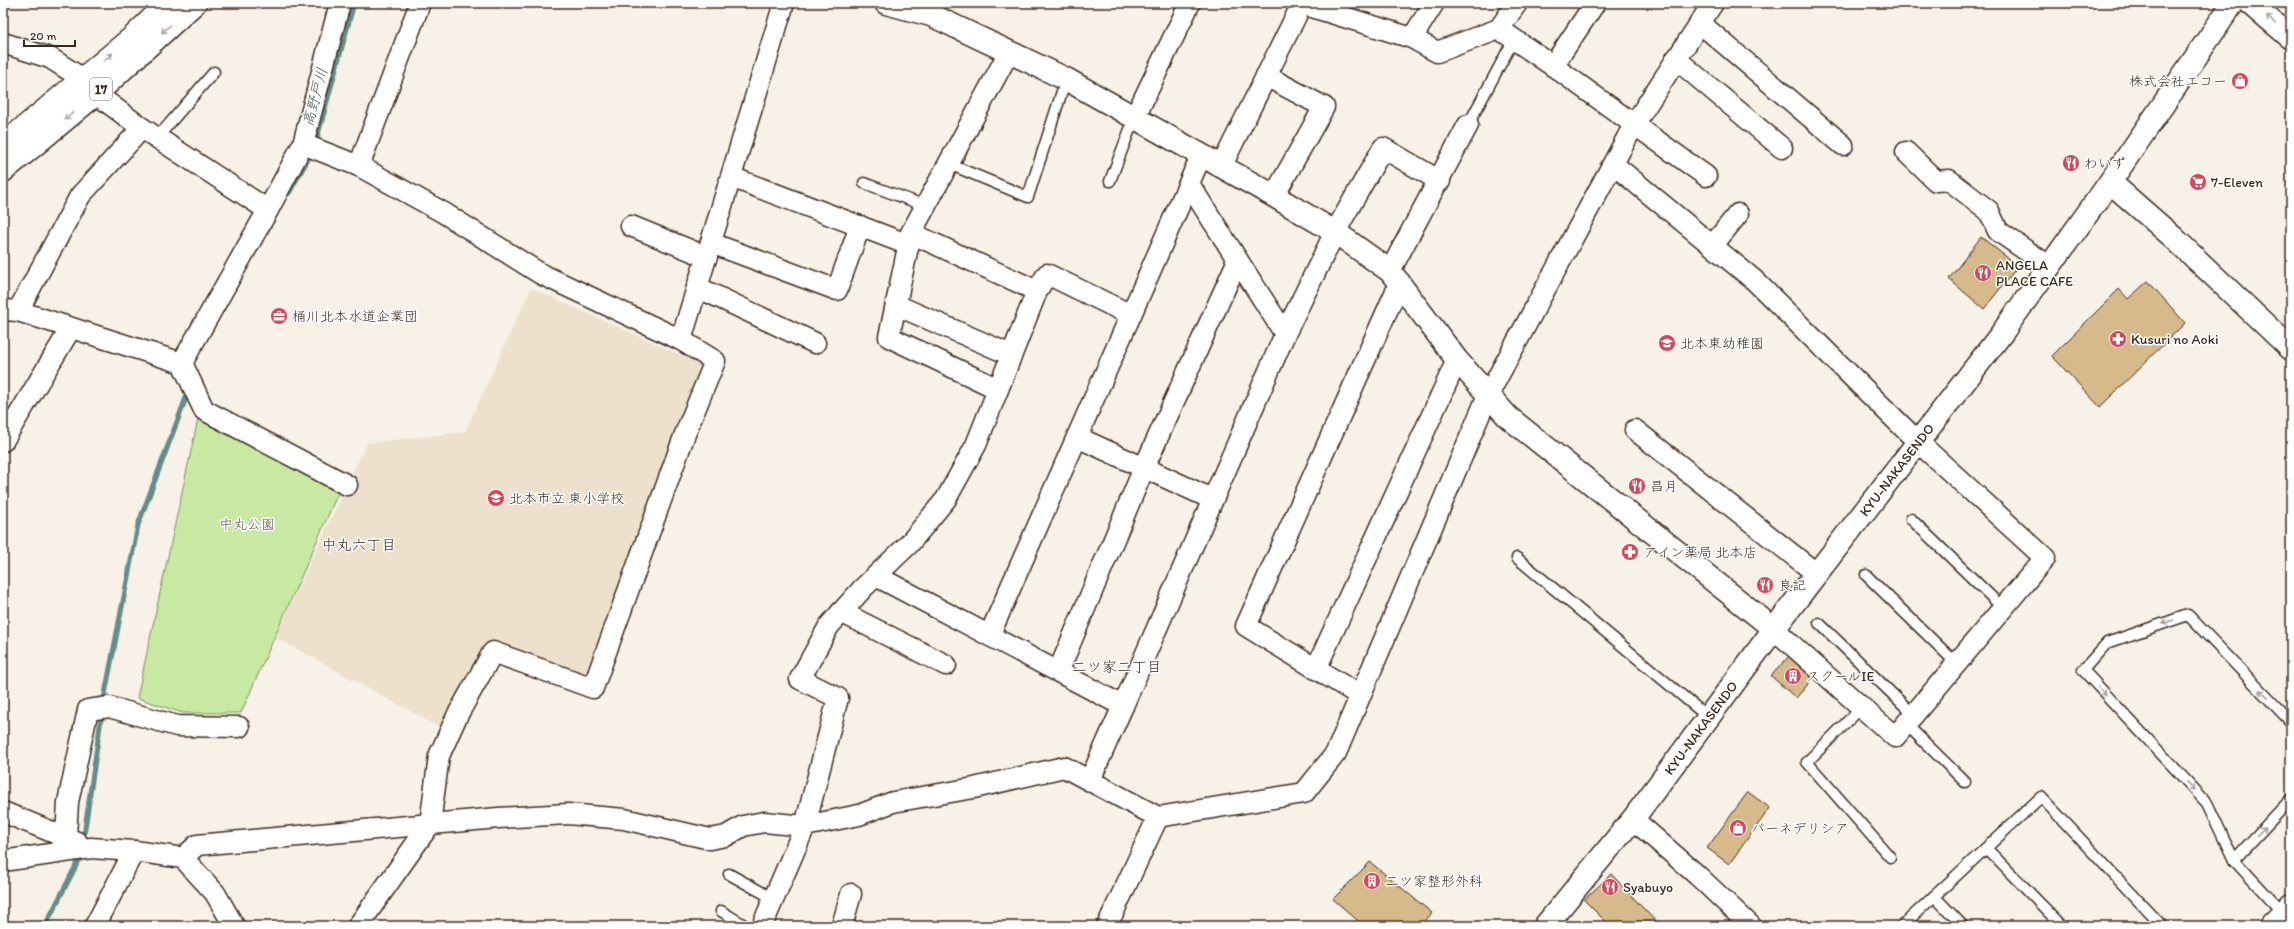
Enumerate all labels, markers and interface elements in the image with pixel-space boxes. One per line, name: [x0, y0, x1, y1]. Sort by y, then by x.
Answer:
one-way arrow: [2266, 16, 2276, 25]
scale bar: [24, 22, 75, 48]
one-way arrow: [161, 25, 172, 34]
text: 20 m: [30, 29, 57, 43]
one-way arrow: [103, 53, 114, 62]
water label: 高野戸川: [299, 66, 331, 128]
shop icon: 株式会社エコー: [2230, 71, 2250, 91]
place label: 株式会社エコー: [2129, 73, 2227, 90]
road number: 17: [90, 78, 112, 100]
one-way arrow: [64, 111, 75, 120]
restaurant icon: わいず: [2061, 153, 2081, 173]
place label: わいず: [2084, 155, 2126, 172]
supermarket icon: 7-Eleven: [2188, 172, 2208, 192]
place label: 7-Eleven: [2211, 174, 2263, 191]
place label: ANGELA PLACE CAFE: [1996, 257, 2073, 290]
restaurant icon: ANGELA PLACE CAFE: [1973, 263, 1993, 283]
office icon: 桶川北本水道企業団: [269, 306, 289, 326]
place label: 桶川北本水道企業団: [292, 308, 418, 325]
pharmacy icon: Kusuri no Aoki: [2108, 329, 2128, 349]
place label: Kusuri no Aoki: [2131, 331, 2218, 348]
school or university icon: 北本東幼稚園: [1657, 333, 1677, 353]
place label: 北本東幼稚園: [1680, 335, 1764, 352]
street label: KYU-NAKASENDO: [1856, 420, 1938, 520]
restaurant icon: 昌月: [1627, 476, 1647, 496]
place label: 昌月: [1650, 478, 1678, 495]
school or university icon: 北本市立 東小学校: [486, 488, 506, 508]
place label: 北本市立 東小学校: [509, 490, 624, 507]
park label: 中丸公園: [219, 516, 275, 533]
district label: 中丸六丁目: [321, 536, 397, 554]
pharmacy icon: アイン薬局 北本店: [1620, 542, 1640, 562]
place label: アイン薬局 北本店: [1643, 544, 1757, 561]
restaurant icon: 良記: [1755, 575, 1775, 595]
place label: 良記: [1778, 577, 1806, 594]
one-way arrow: [2162, 619, 2175, 626]
district label: 二ツ家二丁目: [1072, 658, 1162, 676]
building icon: スクールIE: [1783, 666, 1803, 686]
place label: スクールIE: [1806, 668, 1874, 685]
street label: KYU-NAKASENDO: [1661, 678, 1741, 778]
one-way arrow: [2098, 686, 2107, 696]
one-way arrow: [2259, 689, 2269, 699]
one-way arrow: [2186, 781, 2196, 791]
shop icon: パーネデリシア: [1728, 818, 1748, 838]
place label: パーネデリシア: [1751, 820, 1848, 837]
one-way arrow: [2256, 826, 2266, 836]
building icon: 二ツ家整形外科: [1362, 871, 1382, 891]
place label: 二ツ家整形外科: [1385, 873, 1483, 890]
restaurant icon: Syabuyo: [1600, 877, 1620, 897]
place label: Syabuyo: [1623, 879, 1673, 896]

